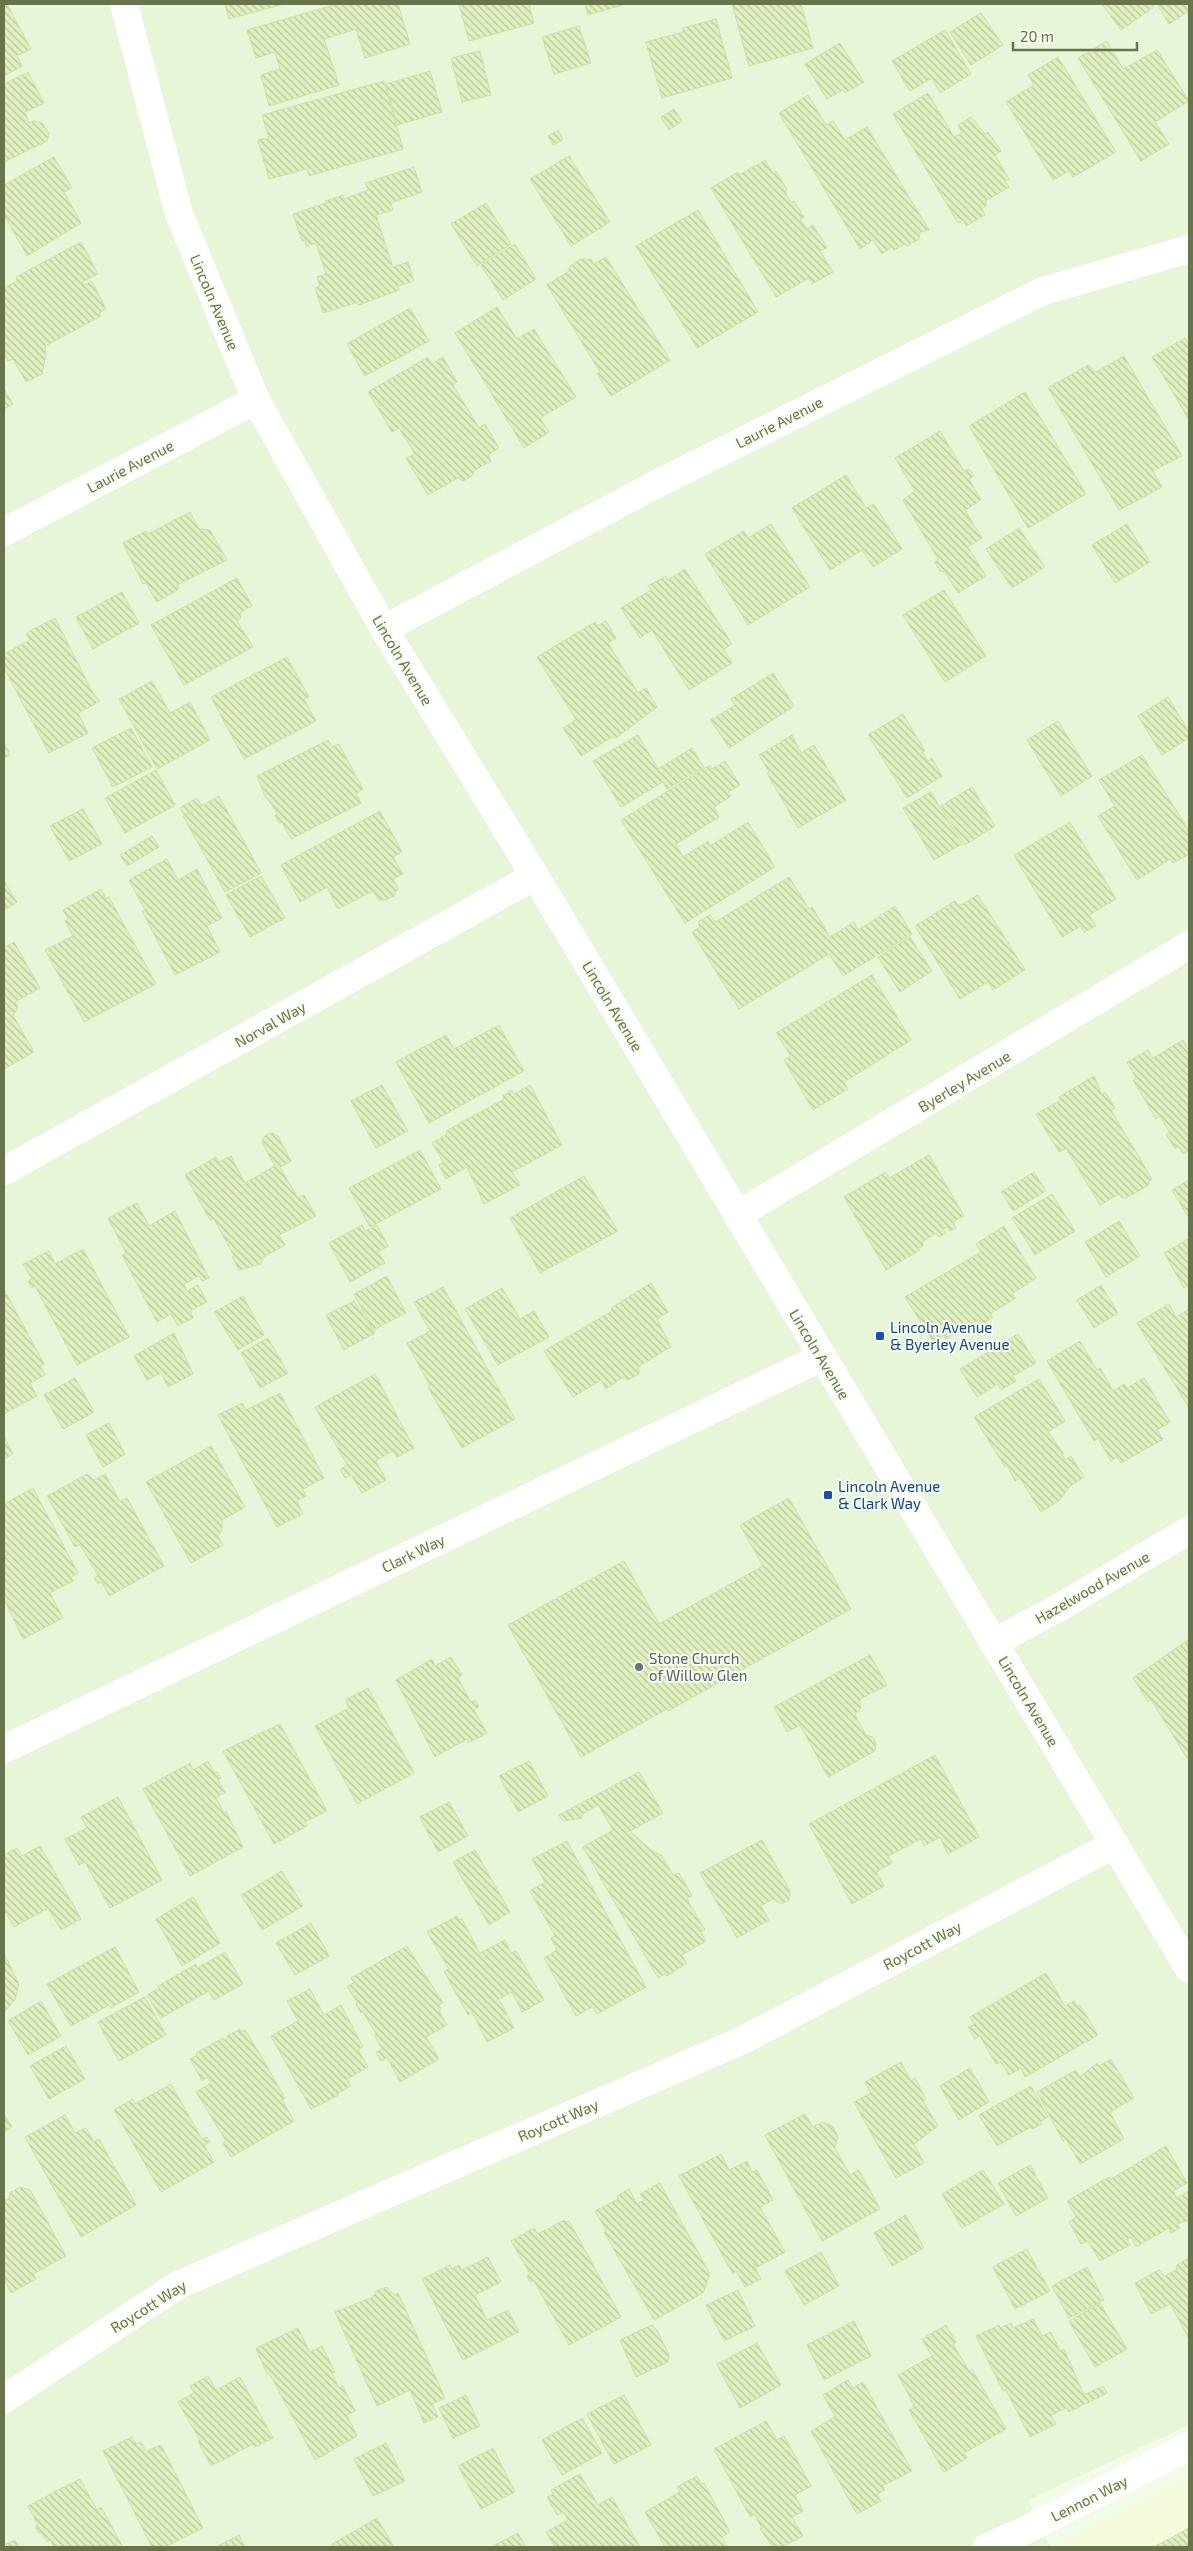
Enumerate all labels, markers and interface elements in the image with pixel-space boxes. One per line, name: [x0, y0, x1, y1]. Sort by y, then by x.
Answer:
scale bar: [1013, 20, 1137, 52]
text: 20 m: [1020, 27, 1054, 45]
street label: Lincoln Avenue: [187, 251, 243, 353]
street label: Laurie Avenue: [732, 392, 826, 452]
street label: Laurie Avenue: [84, 436, 176, 496]
street label: Lincoln Avenue: [369, 612, 437, 708]
street label: Lincoln Avenue: [579, 958, 647, 1054]
street label: Norval Way: [231, 997, 309, 1051]
street label: Byerley Avenue: [915, 1046, 1013, 1116]
street label: Lincoln Avenue: [786, 1306, 854, 1402]
place label: Lincoln Avenue & Byerley Avenue: [890, 1318, 1009, 1353]
marker: Lincoln Avenue & Byerley Avenue: [874, 1330, 886, 1342]
place label: Lincoln Avenue & Clark Way: [838, 1477, 940, 1512]
marker: Lincoln Avenue & Clark Way: [822, 1489, 834, 1501]
street label: Clark Way: [378, 1530, 448, 1576]
street label: Hazelwood Avenue: [1031, 1547, 1153, 1627]
place label: Stone Church of Willow Glen: [649, 1649, 747, 1684]
street label: Lincoln Avenue: [995, 1653, 1063, 1749]
marker: Stone Church of Willow Glen: [633, 1661, 645, 1673]
street label: Roycott Way: [880, 1917, 964, 1973]
street label: Roycott Way: [515, 2095, 601, 2145]
street label: Roycott Way: [107, 2276, 189, 2336]
street label: Lennon Way: [1048, 2471, 1130, 2525]

